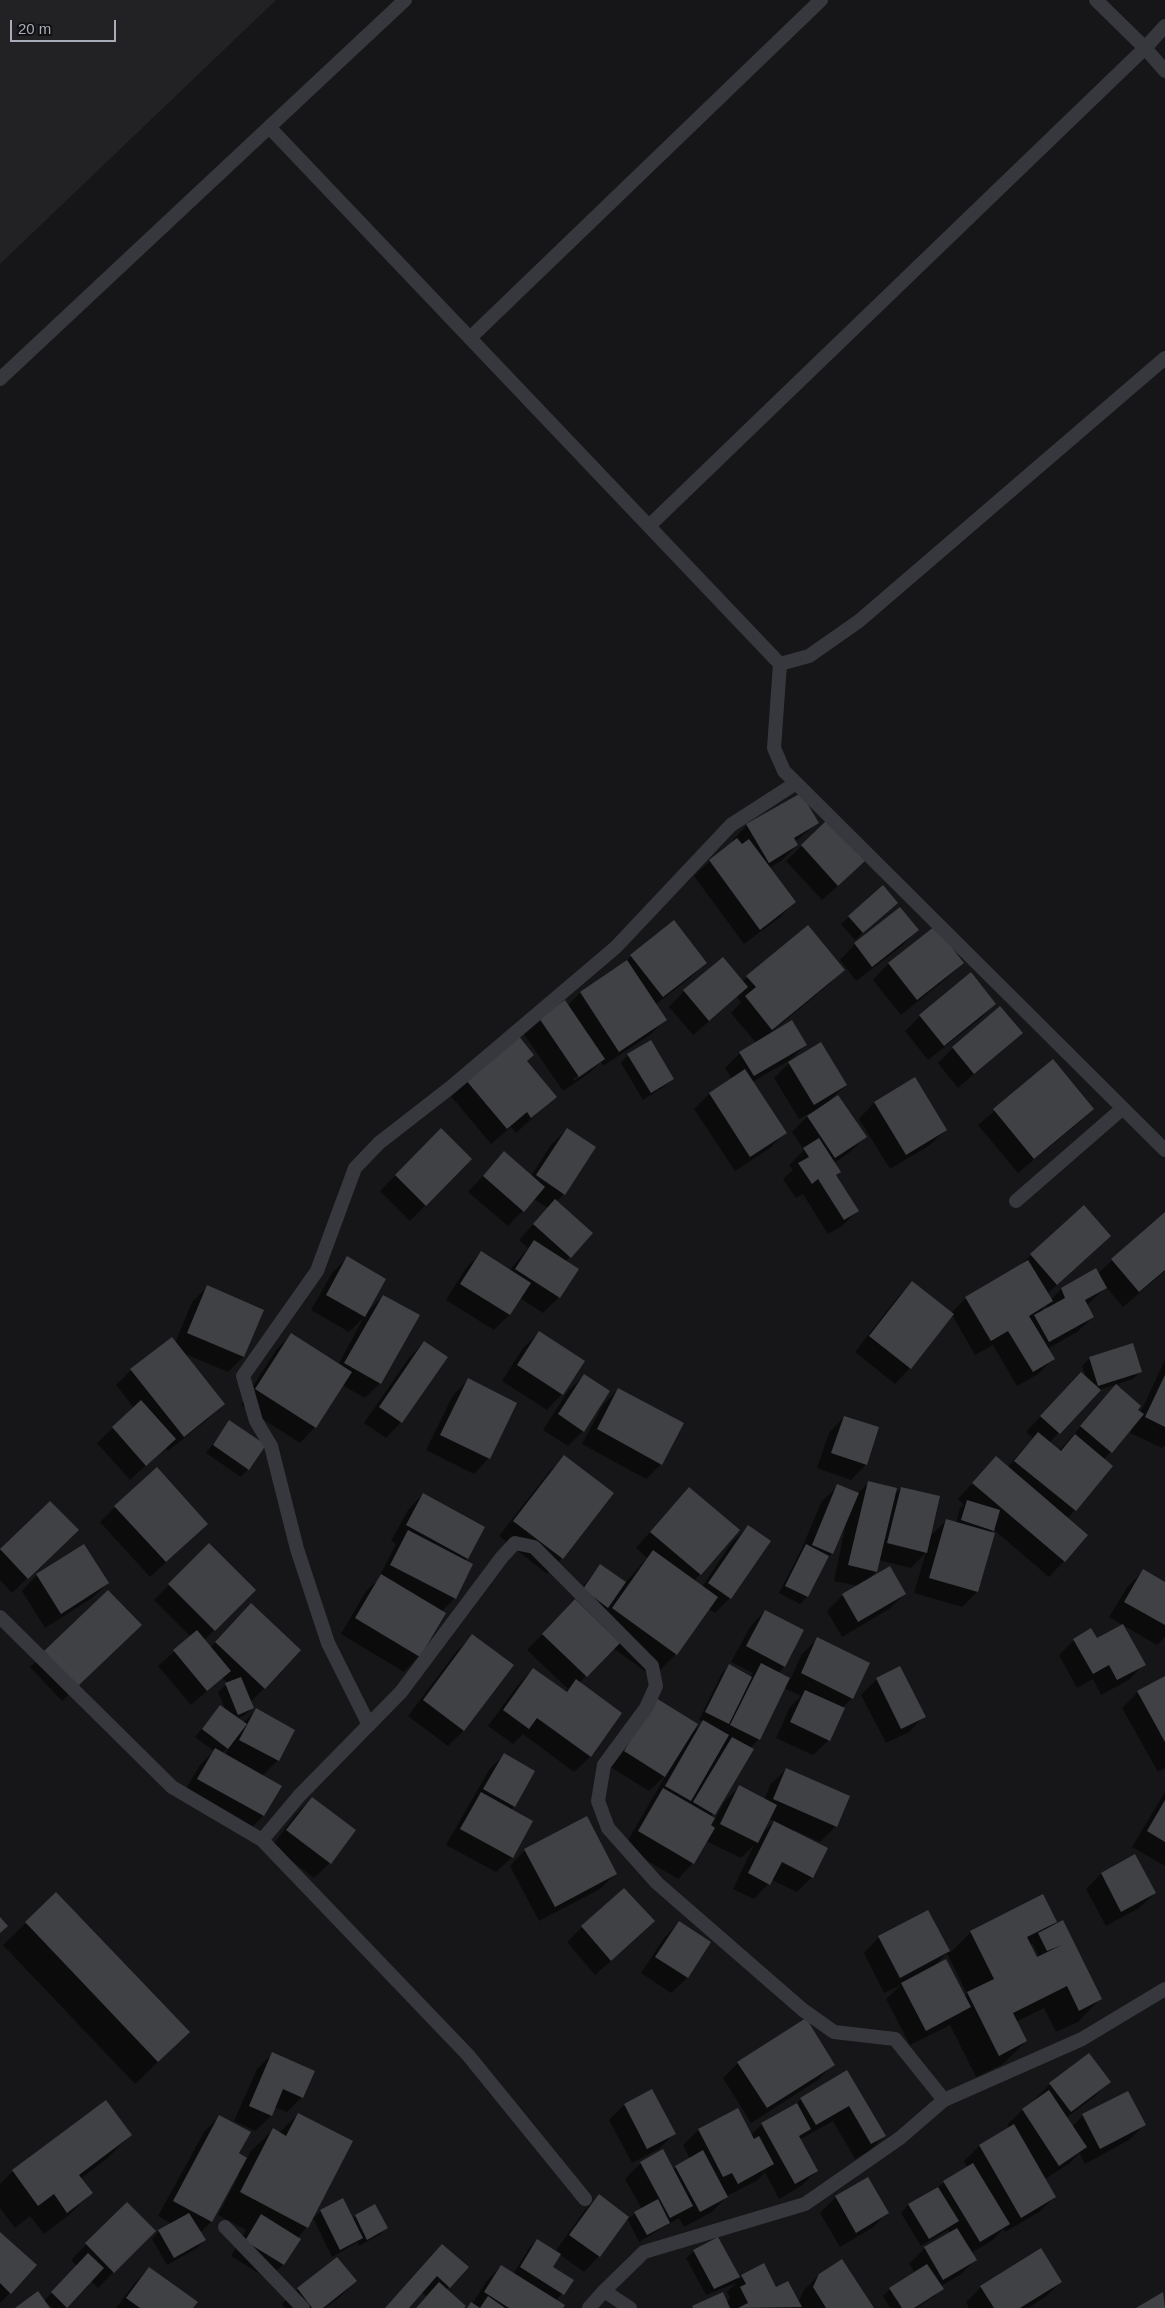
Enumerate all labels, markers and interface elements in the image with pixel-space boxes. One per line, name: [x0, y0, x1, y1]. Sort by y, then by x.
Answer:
scale bar: [12, 10, 119, 42]
text: 20 m: [18, 20, 51, 37]

